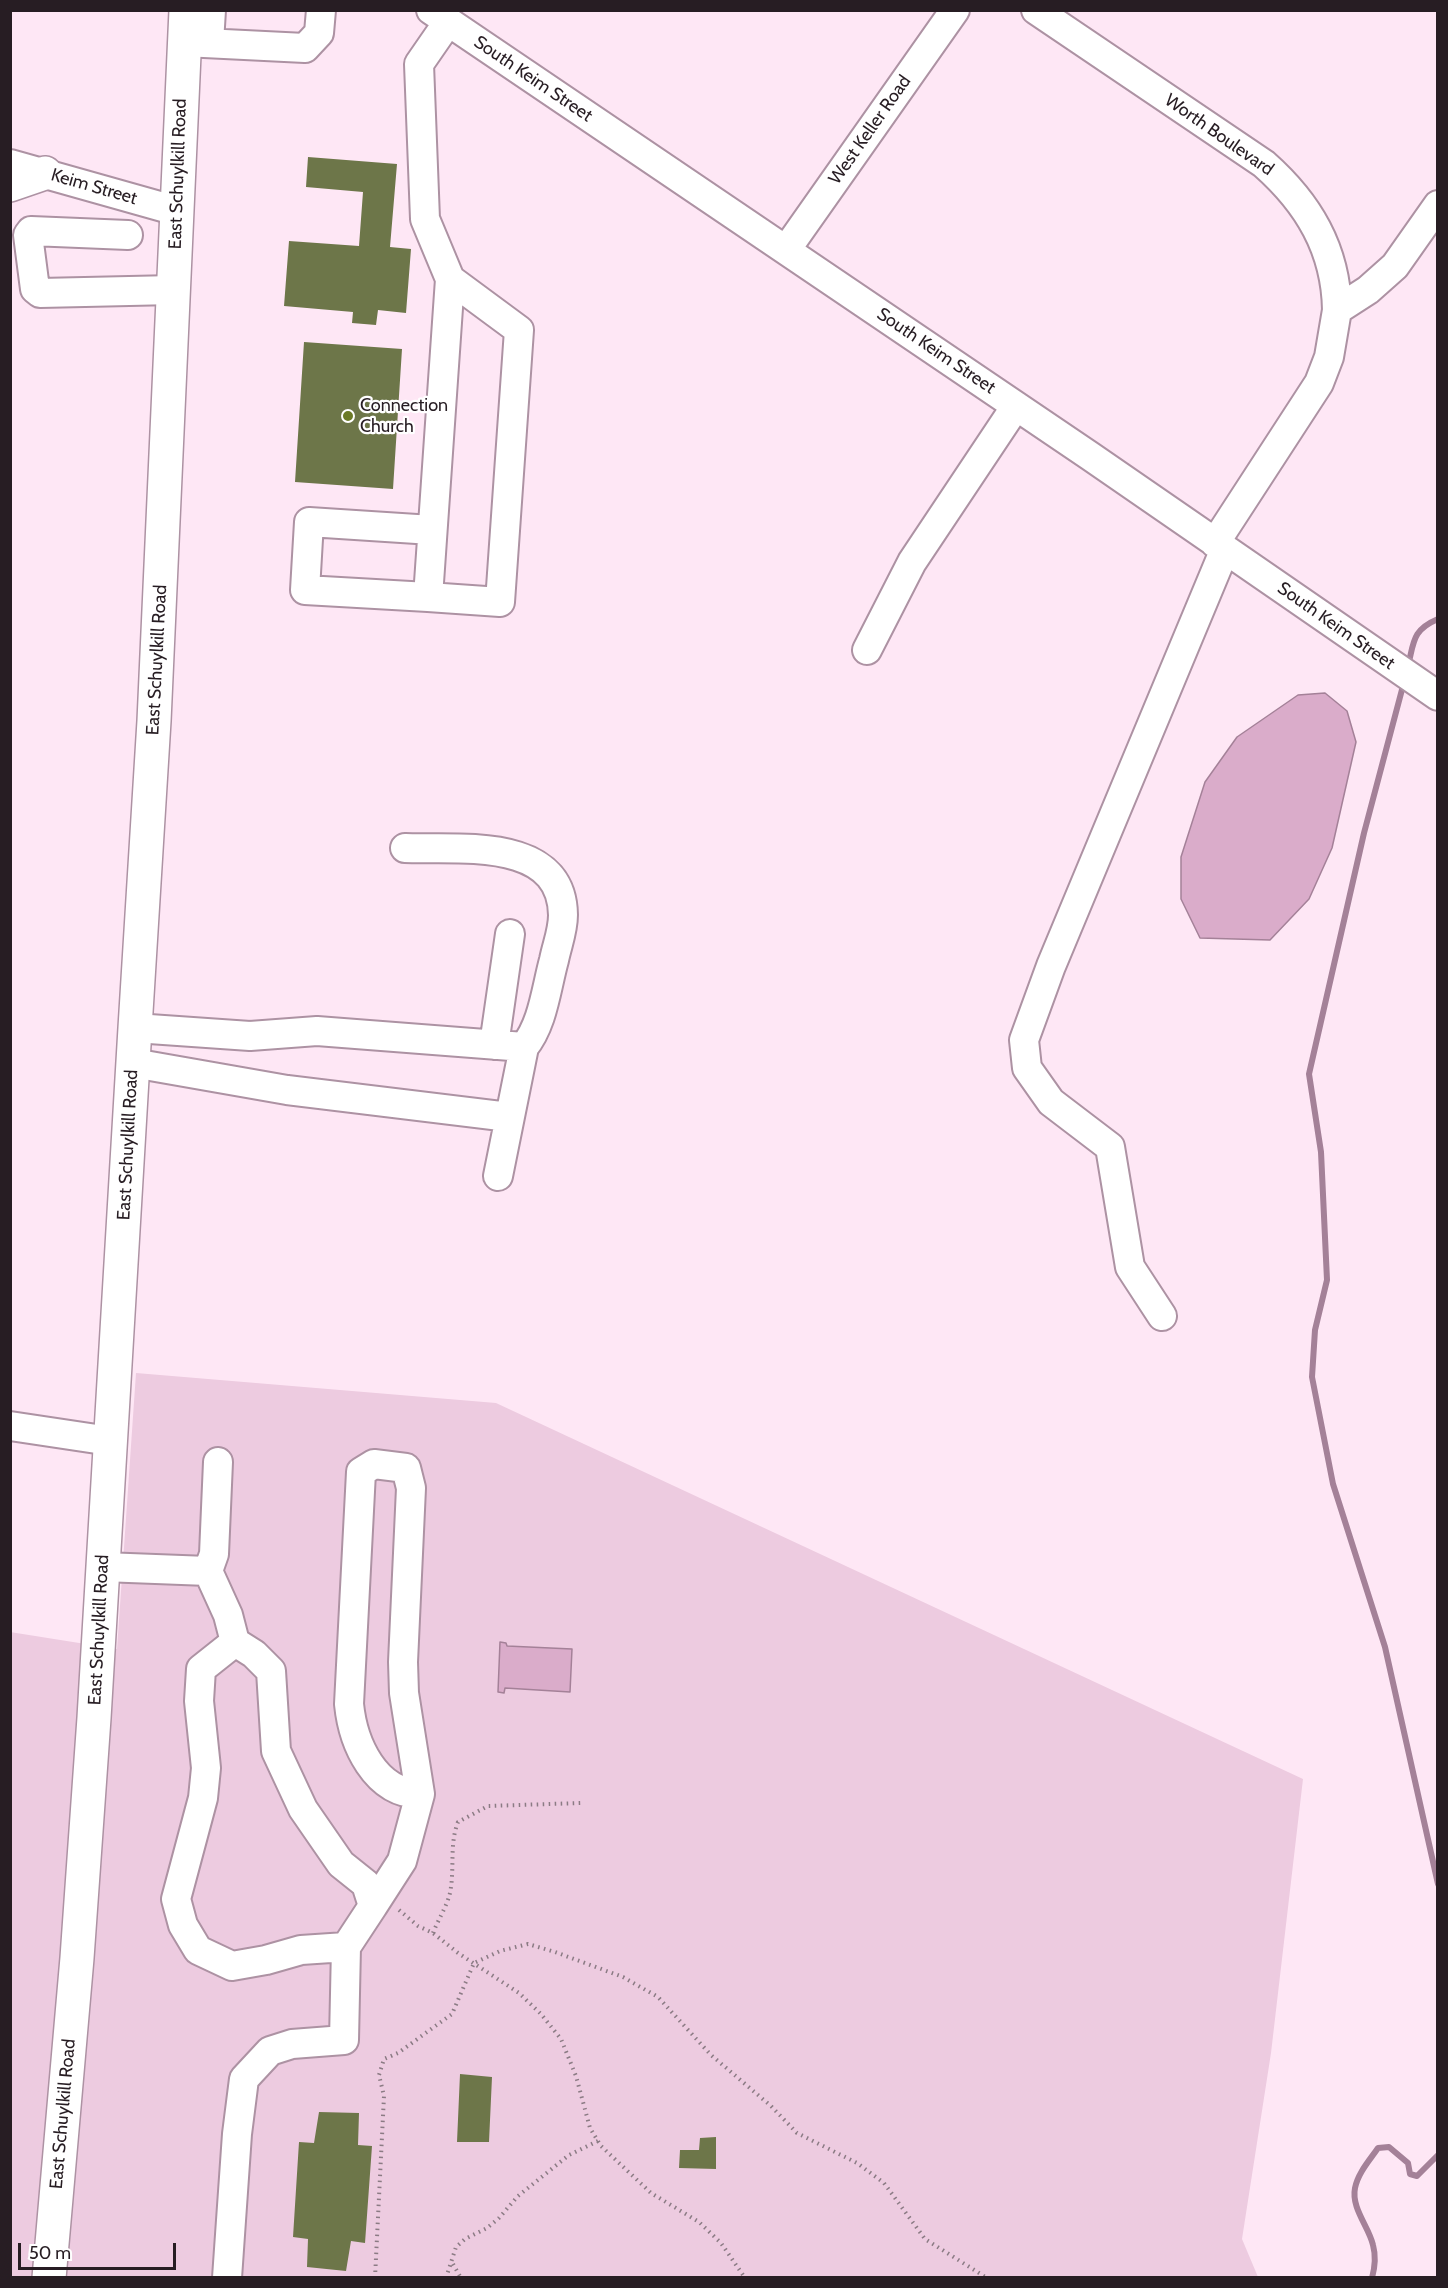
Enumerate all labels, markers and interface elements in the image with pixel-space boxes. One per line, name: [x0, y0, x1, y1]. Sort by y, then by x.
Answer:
street label: South Keim Street: [470, 31, 596, 127]
street label: West Keller Road: [824, 71, 916, 189]
street label: Worth Boulevard: [1160, 89, 1278, 181]
street label: East Schuylkill Road: [165, 98, 191, 250]
street label: Keim Street: [48, 164, 140, 210]
street label: South Keim Street: [873, 303, 999, 399]
place label: Connection Church: [360, 395, 448, 438]
marker: Connection Church: [341, 409, 355, 423]
street label: South Keim Street: [1273, 577, 1399, 675]
street label: East Schuylkill Road: [142, 584, 172, 736]
street label: East Schuylkill Road: [113, 1069, 143, 1221]
street label: East Schuylkill Road: [84, 1554, 114, 1706]
street label: East Schuylkill Road: [46, 2038, 80, 2190]
scale bar: [21, 2231, 178, 2269]
text: 50 m: [29, 2242, 71, 2264]

